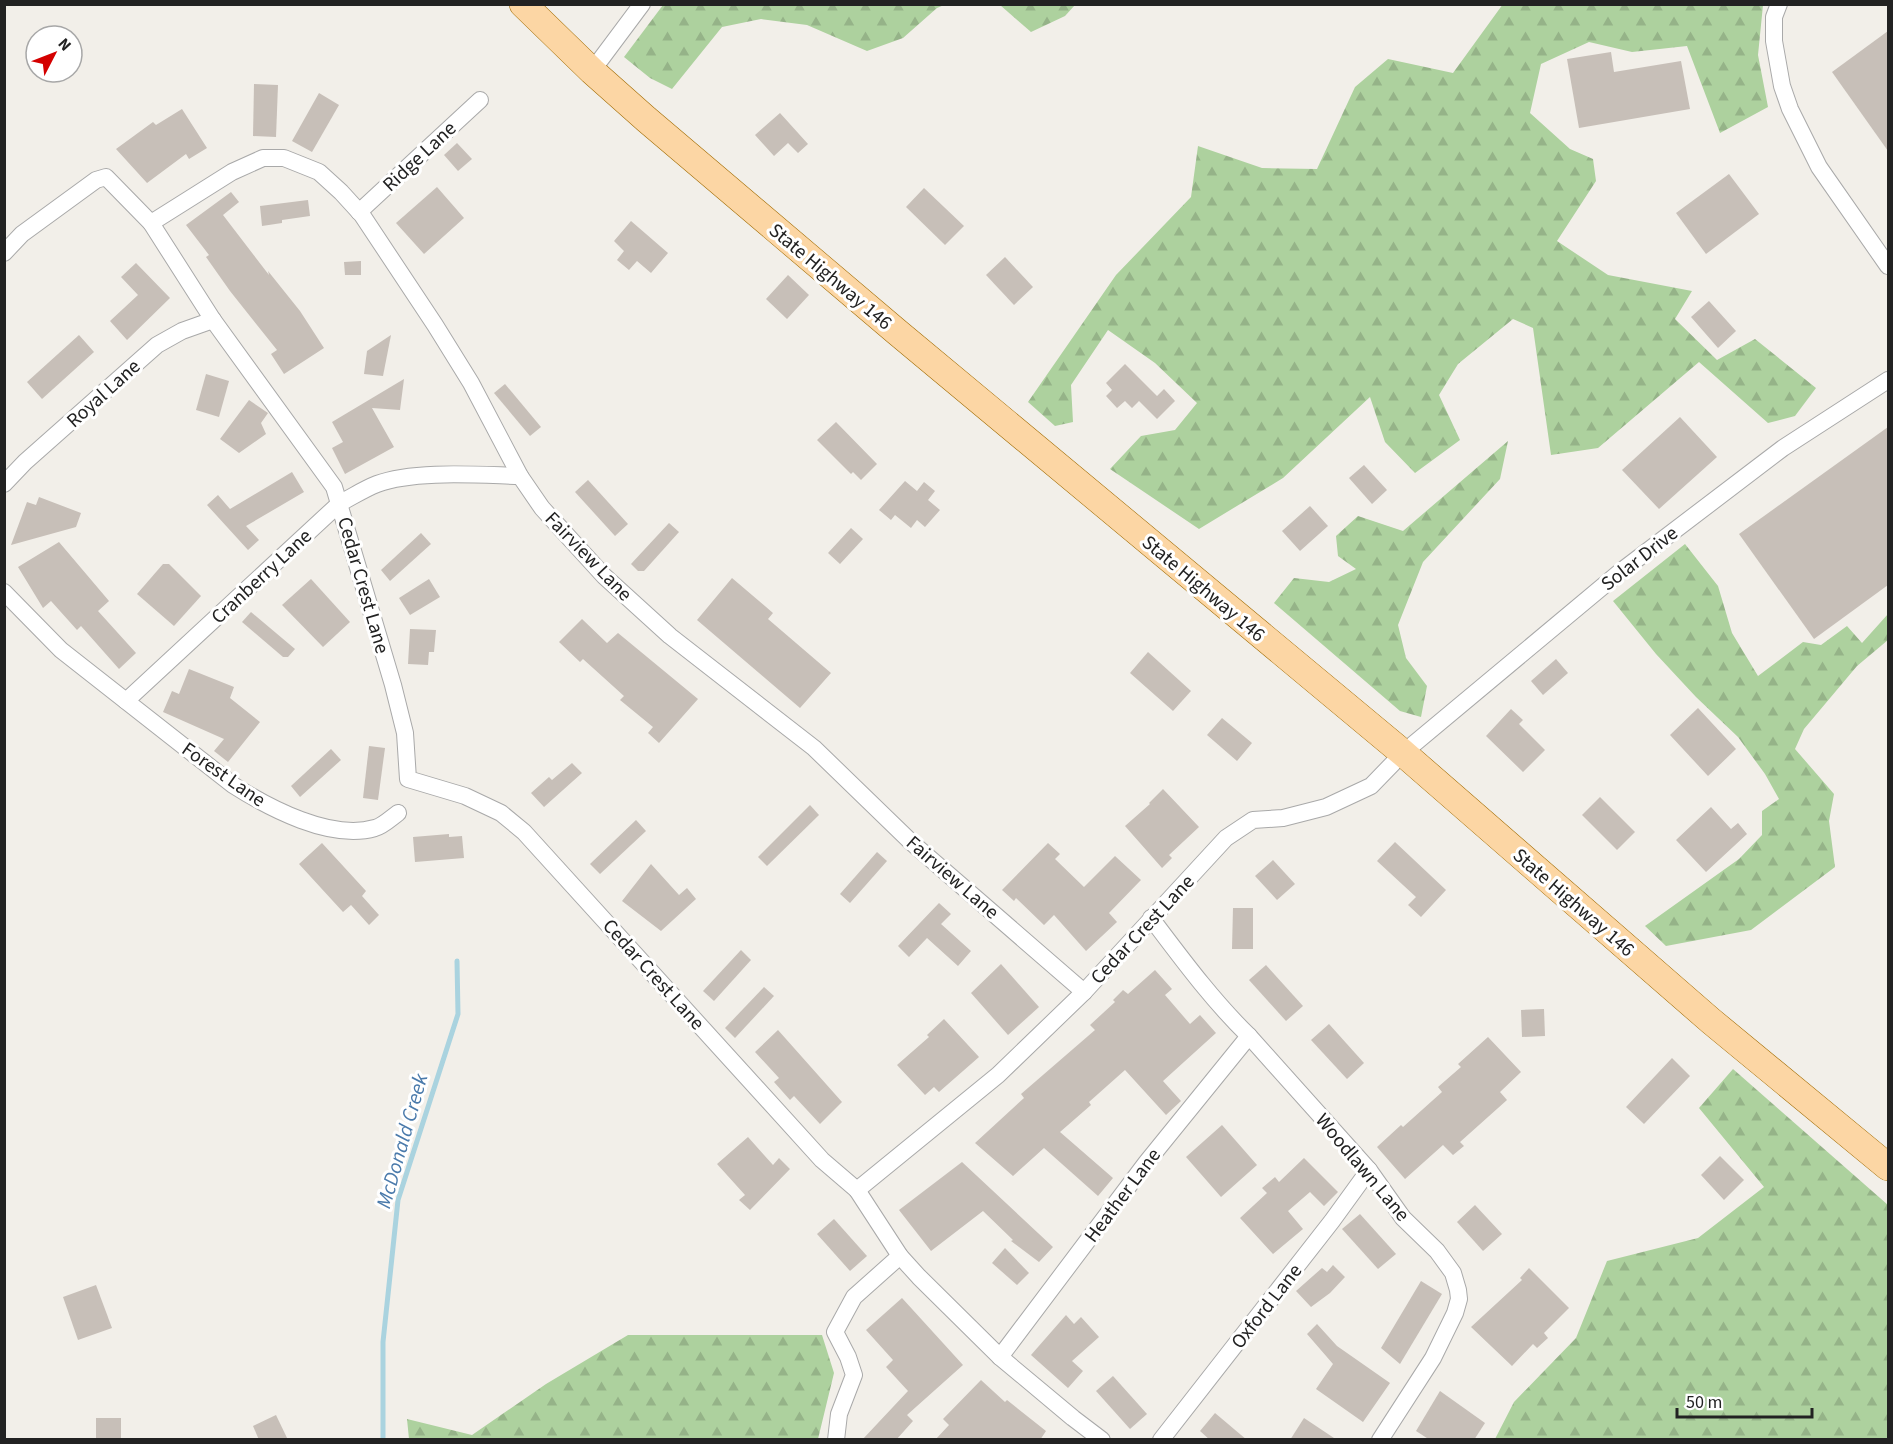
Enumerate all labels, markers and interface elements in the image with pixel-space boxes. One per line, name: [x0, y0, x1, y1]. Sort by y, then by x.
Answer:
north arrow: [24, 24, 84, 84]
text: N: [53, 33, 76, 56]
street label: Ridge Lane: [377, 115, 463, 198]
street label: State Highway 146: [763, 217, 898, 337]
street label: Royal Lane: [61, 353, 147, 435]
street label: Fairview Lane: [538, 506, 638, 608]
street label: Cedar Crest Lane: [330, 514, 396, 657]
street label: Solar Drive: [1595, 520, 1684, 598]
street label: Cranberry Lane: [205, 523, 318, 631]
street label: State Highway 146: [1136, 529, 1271, 649]
street label: Forest Lane: [176, 736, 271, 814]
street label: Fairview Lane: [900, 829, 1005, 926]
street label: State Highway 146: [1506, 842, 1640, 964]
street label: Cedar Crest Lane: [1084, 869, 1201, 991]
street label: Cedar Crest Lane: [596, 913, 711, 1036]
water label: McDonald Creek: [368, 1069, 436, 1212]
street label: Woodlawn Lane: [1309, 1107, 1416, 1228]
street label: Heather Lane: [1078, 1143, 1168, 1249]
street label: Oxford Lane: [1225, 1258, 1309, 1355]
scale bar: [1677, 1381, 1812, 1419]
text: 50 m: [1686, 1390, 1722, 1415]

